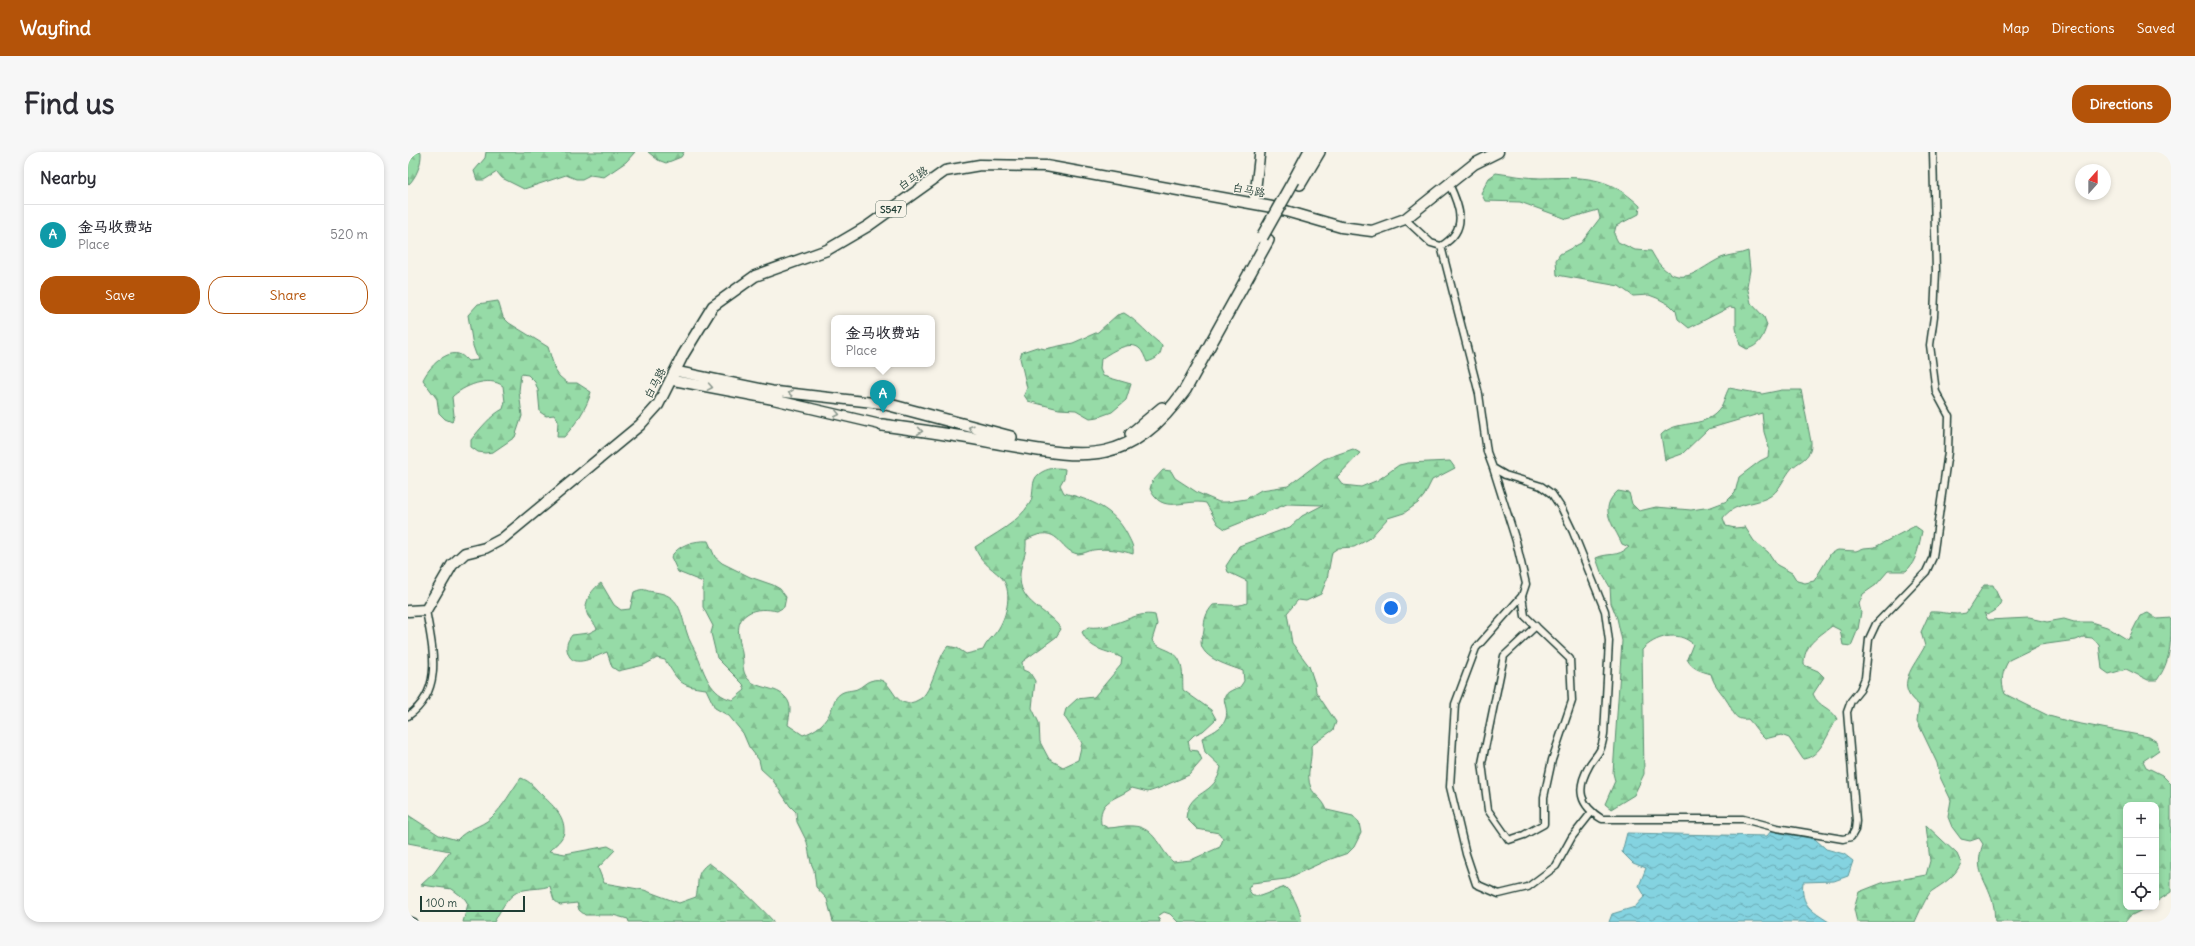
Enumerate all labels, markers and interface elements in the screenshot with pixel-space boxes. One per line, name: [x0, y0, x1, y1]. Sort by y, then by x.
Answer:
text: Wayfind: [20, 16, 91, 40]
text: Map: [2002, 19, 2029, 37]
text: Directions: [2051, 19, 2115, 37]
text: Saved: [2137, 19, 2175, 37]
button: Directions: [2072, 85, 2171, 123]
text: Find us: [24, 86, 115, 122]
street label: 白马路: [895, 163, 931, 193]
north arrow: [2075, 164, 2111, 200]
text: Nearby: [40, 167, 96, 189]
street label: 白马路: [1232, 180, 1266, 200]
road number: S547: [876, 201, 906, 217]
text: 金马收费站: [78, 217, 153, 236]
text: A: [49, 226, 57, 243]
text: 520 m: [330, 226, 368, 243]
text: Place: [78, 236, 109, 253]
button: Save: [40, 276, 200, 314]
button: Share: [208, 276, 368, 314]
popup: [831, 315, 935, 367]
text: 金马收费站: [845, 323, 921, 342]
text: Place: [845, 342, 877, 359]
street label: 白马路: [641, 365, 669, 401]
pin: A: [870, 380, 896, 413]
one-way arrow: [707, 383, 713, 391]
one-way arrow: [788, 389, 794, 398]
one-way arrow: [834, 410, 840, 418]
one-way arrow: [968, 424, 975, 433]
one-way arrow: [917, 426, 923, 435]
your location: [1381, 598, 1401, 618]
map controls: [2123, 802, 2159, 910]
button: +: [2123, 802, 2159, 838]
button: −: [2123, 838, 2159, 874]
button: locate: [2123, 874, 2159, 910]
scale bar: [420, 894, 525, 913]
text: 100 m: [426, 896, 457, 910]

